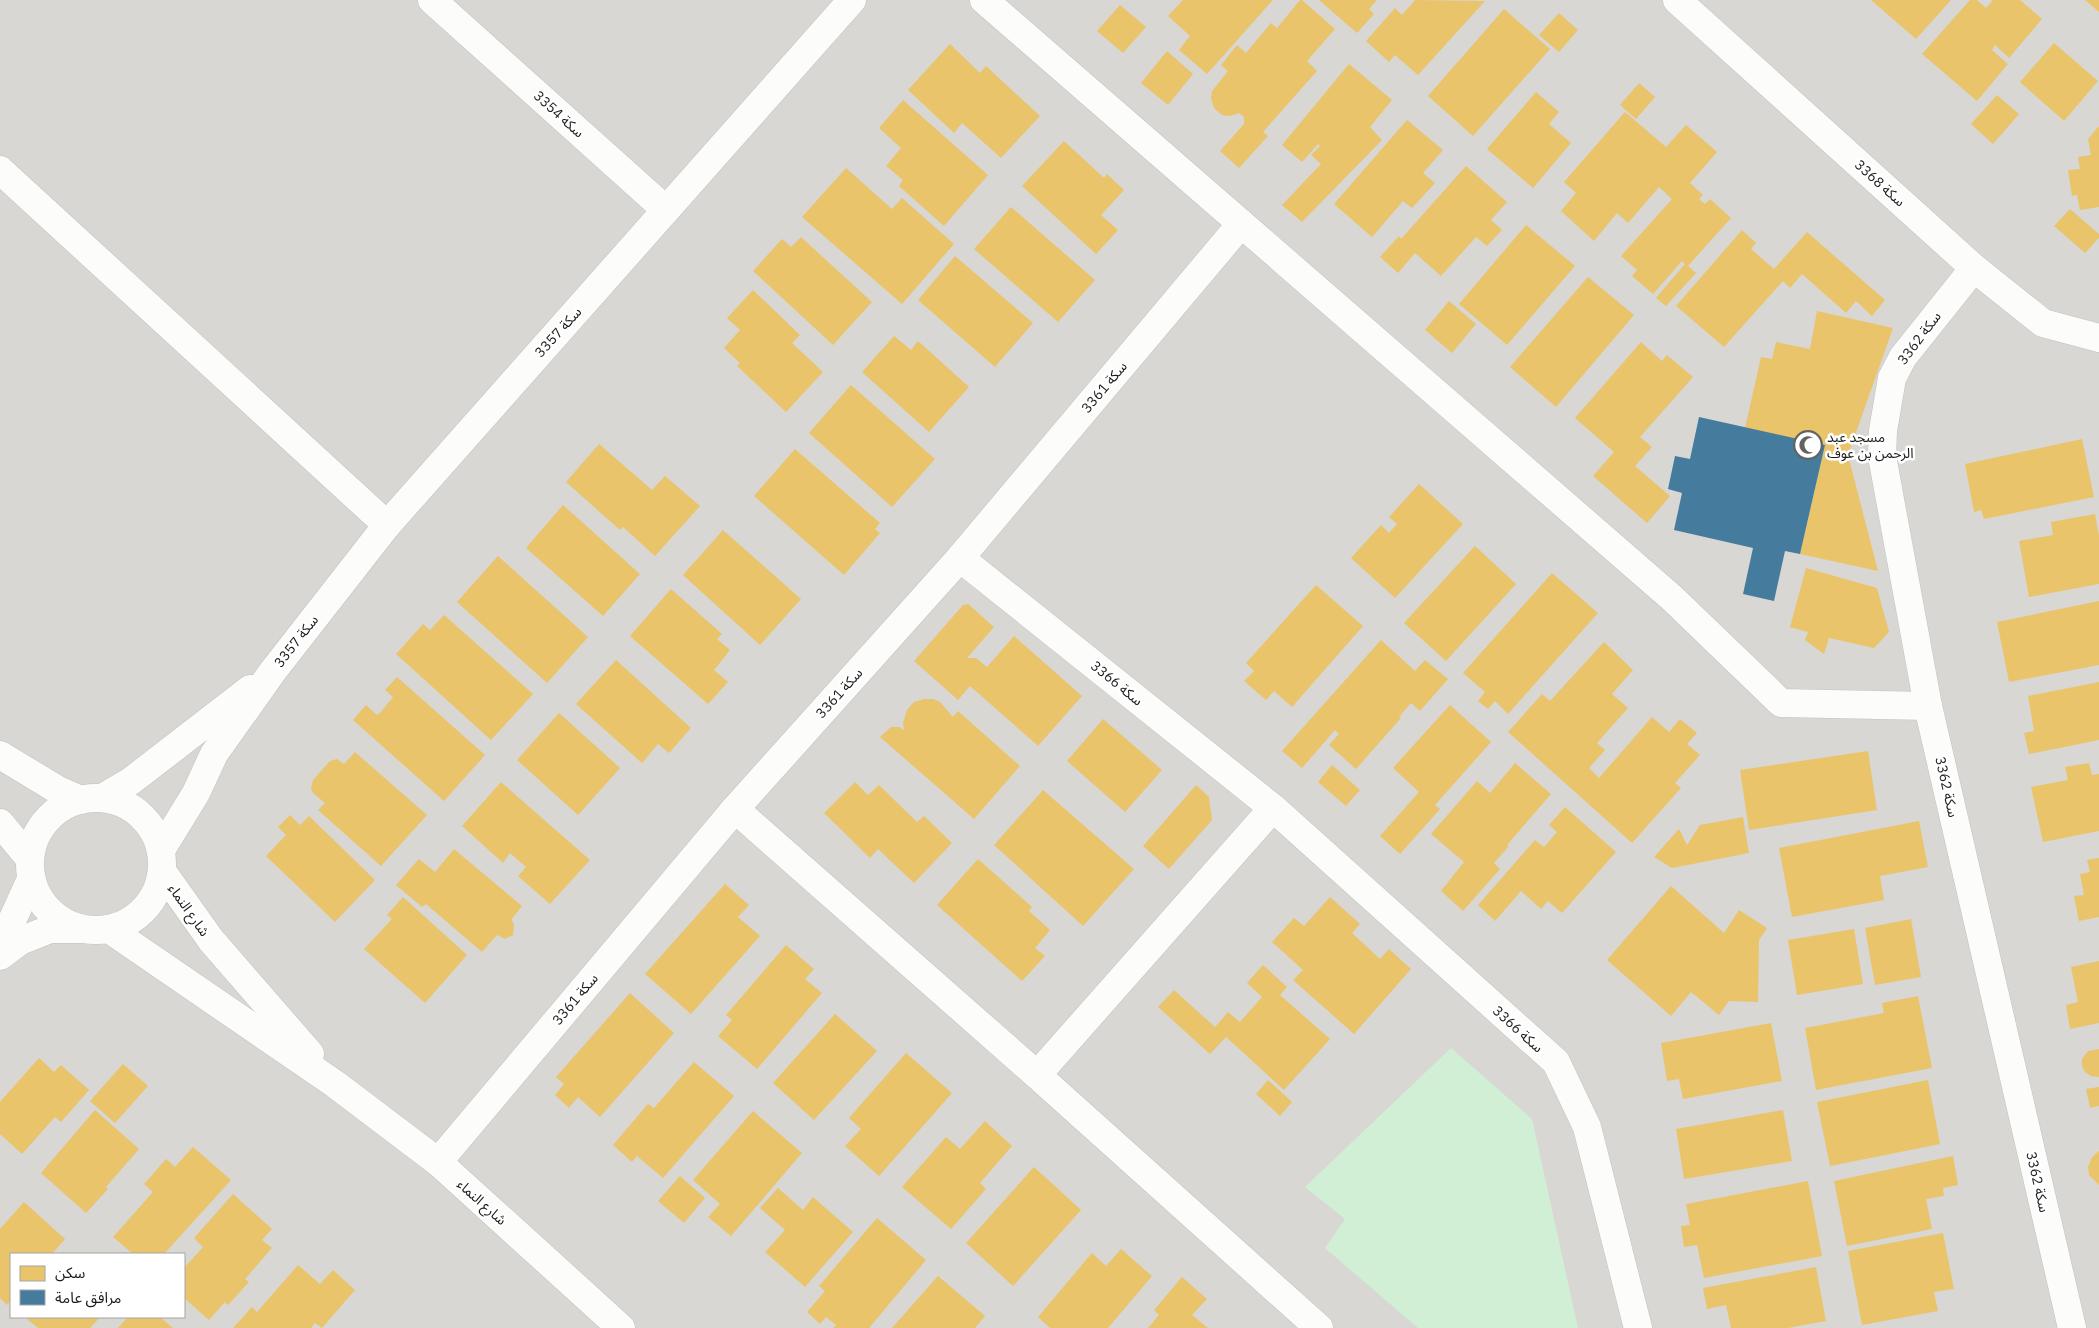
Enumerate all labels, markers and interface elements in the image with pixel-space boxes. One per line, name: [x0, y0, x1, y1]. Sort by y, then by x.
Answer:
street label: سكة 3354: [530, 87, 588, 141]
street label: سكة 3368: [1851, 156, 1909, 210]
street label: سكة 3357: [531, 303, 585, 361]
street label: سكة 3362: [1893, 308, 1945, 368]
street label: سكة 3361: [1077, 358, 1131, 416]
place label: مسجد عبد الرحمن بن عوف: [1827, 428, 1914, 462]
mosque icon: مسجد عبد الرحمن بن عوف: [1793, 430, 1823, 460]
street label: سكة 3357: [270, 611, 322, 671]
street label: سكة 3366: [1087, 657, 1147, 709]
street label: سكة 3361: [812, 664, 866, 722]
street label: سكة 3362: [1931, 755, 1963, 819]
street label: شارع النماء: [163, 880, 214, 941]
street label: سكة 3361: [548, 970, 602, 1028]
street label: سكة 3366: [1489, 1002, 1547, 1056]
street label: سكة 3362: [2022, 1150, 2054, 1214]
street label: شارع النماء: [452, 1175, 510, 1230]
legend: [10, 1253, 185, 1318]
text: سكن: [55, 1263, 86, 1282]
text: مرافق عامة: [55, 1288, 121, 1308]

